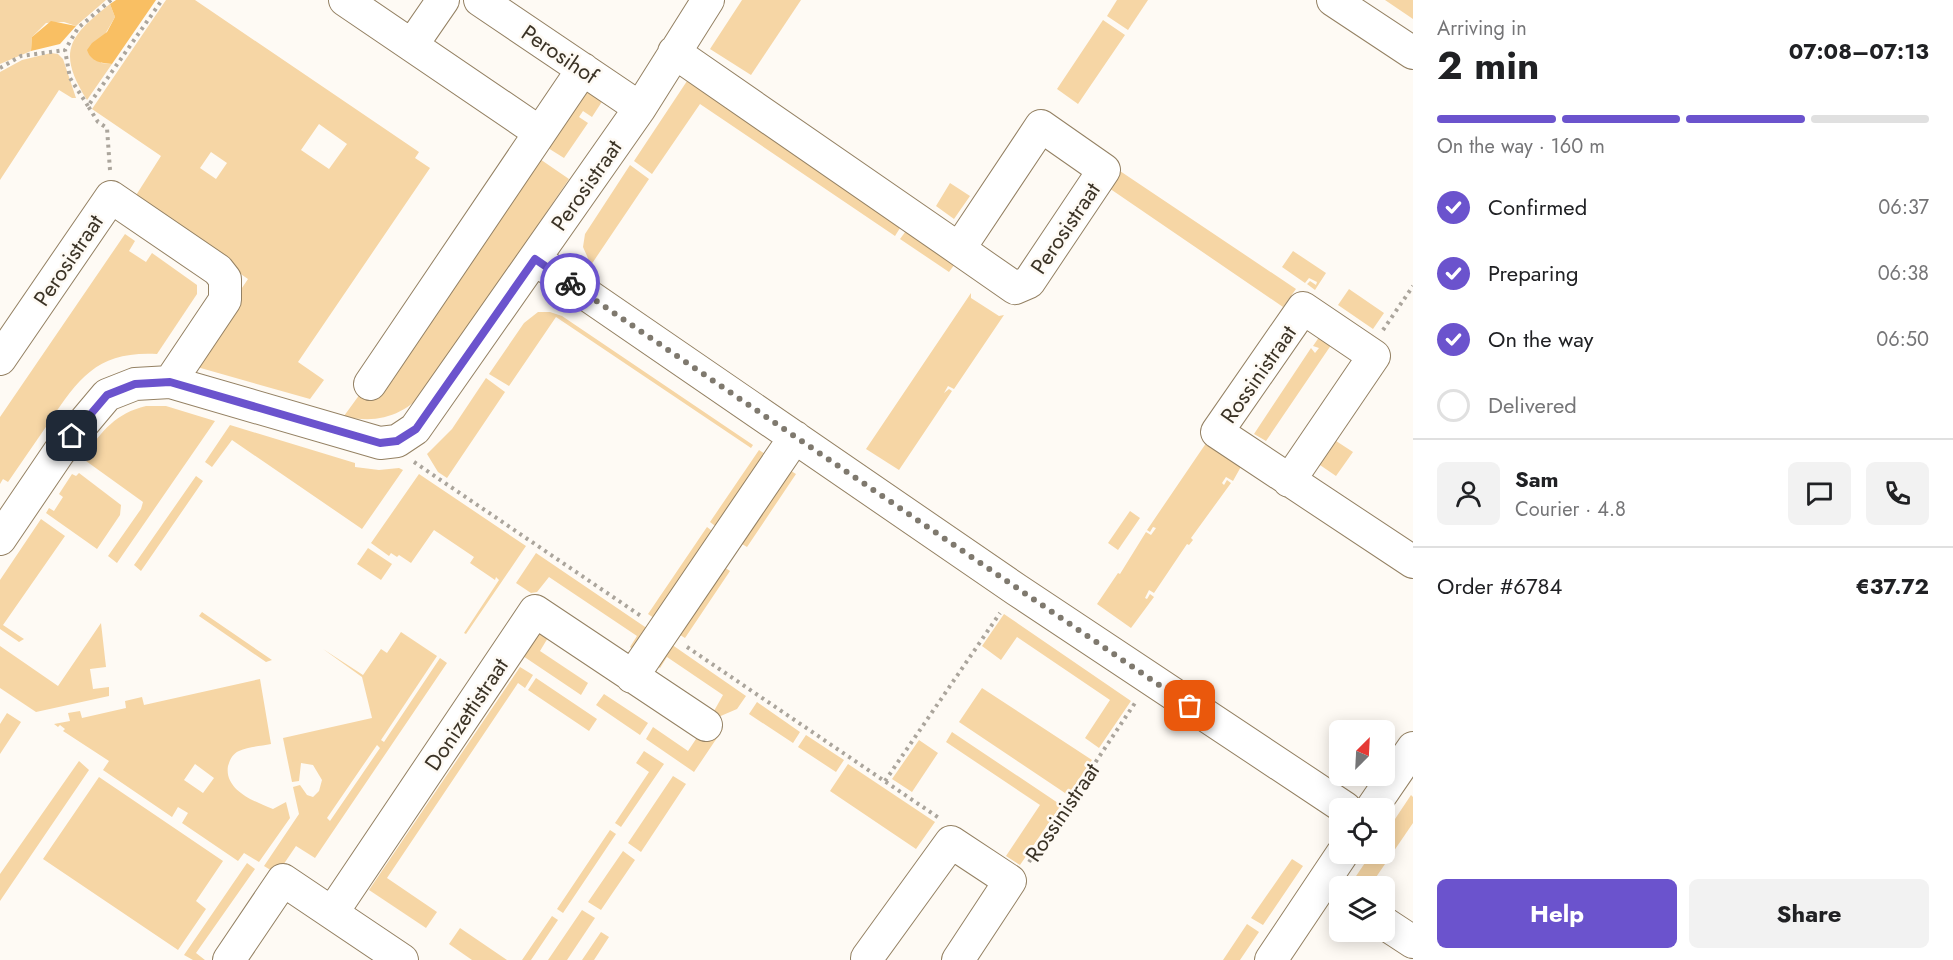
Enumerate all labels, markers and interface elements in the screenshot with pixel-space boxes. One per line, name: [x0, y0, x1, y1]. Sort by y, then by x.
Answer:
text: Arriving in: [1437, 14, 1527, 43]
street label: Perosihof: [515, 17, 605, 92]
text: 07:08–07:13: [1789, 35, 1929, 67]
text: 2 min: [1437, 37, 1539, 94]
street label: Perosistraat: [543, 132, 630, 237]
text: On the way · 160 m: [1437, 132, 1605, 161]
street label: Perosistraat: [1022, 175, 1108, 280]
icon: check: [1437, 191, 1470, 224]
text: Confirmed: [1488, 191, 1587, 223]
text: 06:37: [1878, 193, 1929, 222]
street label: Perosistraat: [25, 207, 111, 312]
courier: [540, 253, 600, 313]
icon: check: [1437, 257, 1470, 290]
text: Preparing: [1488, 257, 1579, 289]
text: 06:38: [1878, 259, 1929, 288]
icon: bike: [554, 267, 587, 300]
street label: Rossinistraat: [1212, 318, 1304, 430]
icon: check: [1437, 323, 1470, 356]
text: On the way: [1488, 323, 1593, 355]
text: 06:50: [1876, 325, 1929, 354]
text: Delivered: [1488, 389, 1577, 421]
pin: [46, 410, 97, 461]
icon: home: [55, 419, 88, 452]
button: person: [1437, 462, 1500, 525]
button: chat: [1788, 462, 1851, 525]
button: phone: [1866, 462, 1929, 525]
text: Sam: [1515, 463, 1559, 495]
text: Courier · 4.8: [1515, 495, 1626, 524]
text: Order #6784: [1437, 570, 1562, 602]
text: €37.72: [1855, 570, 1929, 602]
street label: Donizettistraat: [416, 651, 516, 777]
pin: [1164, 680, 1215, 731]
icon: bag: [1173, 689, 1206, 722]
north arrow: [1329, 720, 1395, 786]
map controls: [1329, 720, 1395, 942]
street label: Rossinistraat: [1017, 756, 1107, 868]
button: locate: [1329, 798, 1395, 864]
button: layers: [1329, 876, 1395, 942]
button: Help: [1437, 879, 1677, 948]
button: Share: [1689, 879, 1929, 948]

